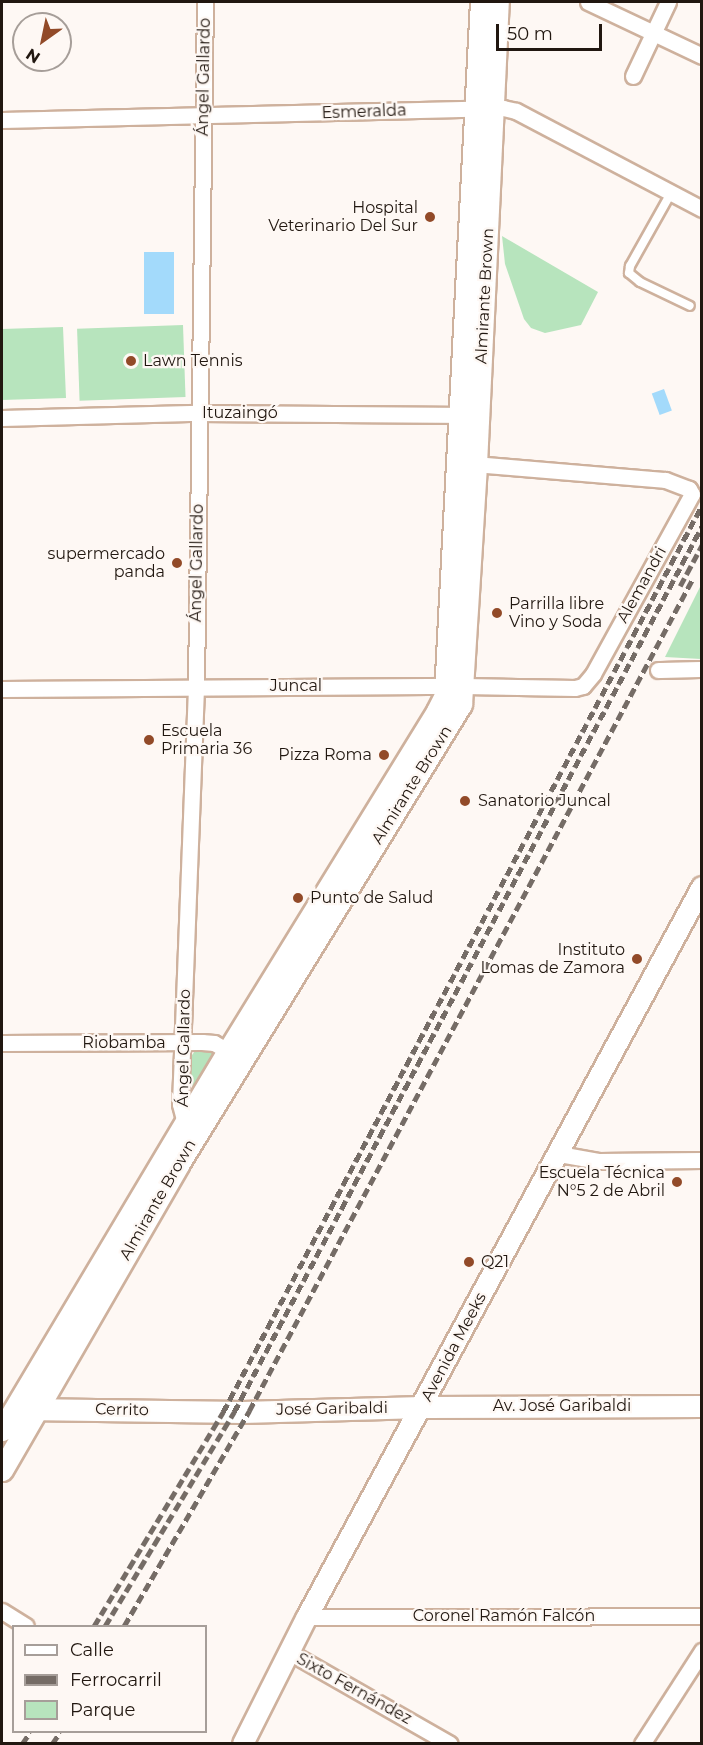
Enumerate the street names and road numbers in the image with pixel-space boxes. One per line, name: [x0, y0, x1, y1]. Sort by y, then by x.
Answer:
street label: Ángel Gallardo: [193, 18, 215, 136]
street label: Esmeralda: [321, 101, 407, 123]
street label: Almirante Brown: [472, 228, 498, 364]
street label: Ituzaingó: [202, 403, 278, 423]
street label: Ángel Gallardo: [186, 504, 208, 622]
street label: Alemandri: [613, 544, 671, 626]
street label: Juncal: [270, 676, 322, 696]
street label: Almirante Brown: [368, 722, 456, 848]
street label: Ángel Gallardo: [173, 989, 195, 1107]
street label: Riobamba: [82, 1033, 166, 1053]
street label: Almirante Brown: [116, 1136, 200, 1264]
street label: Avenida Meeks: [417, 1289, 491, 1405]
street label: Av. José Garibaldi: [493, 1396, 631, 1416]
street label: José Garibaldi: [276, 1398, 388, 1420]
street label: Cerrito: [95, 1400, 149, 1420]
street label: Coronel Ramón Falcón: [413, 1606, 595, 1626]
street label: Sixto Fernández: [293, 1649, 415, 1729]

